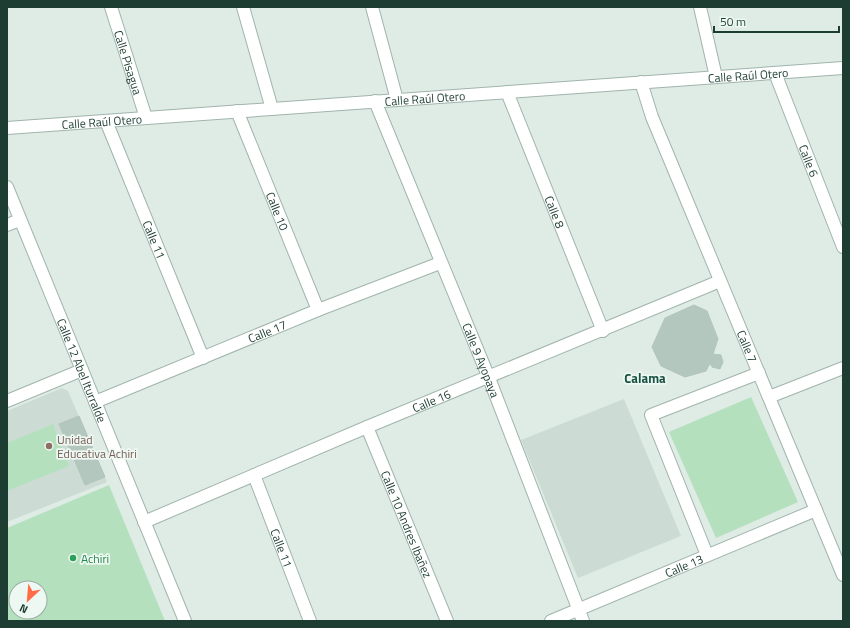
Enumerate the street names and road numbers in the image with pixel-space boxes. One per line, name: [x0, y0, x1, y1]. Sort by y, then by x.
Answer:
street label: Calle Pisagua: [109, 28, 148, 97]
street label: Calle Raúl Otero: [707, 62, 789, 87]
street label: Calle Raúl Otero: [384, 86, 466, 110]
street label: Calle Raúl Otero: [61, 109, 143, 134]
street label: Calle 6: [794, 141, 824, 180]
street label: Calle 10: [261, 189, 294, 234]
street label: Calle 8: [540, 193, 570, 231]
street label: Calle 11: [138, 217, 171, 262]
street label: Calle 12 Abel Iturralde: [52, 315, 112, 425]
street label: Calle 17: [245, 315, 289, 348]
street label: Calle 9 Ayopaya: [458, 320, 505, 400]
street label: Calle 7: [732, 327, 763, 365]
street label: Calle 16: [409, 384, 454, 417]
street label: Calle 10 Andres Ibañez: [376, 468, 438, 581]
street label: Calle 11: [266, 526, 298, 570]
street label: Calle 13: [662, 549, 706, 582]

